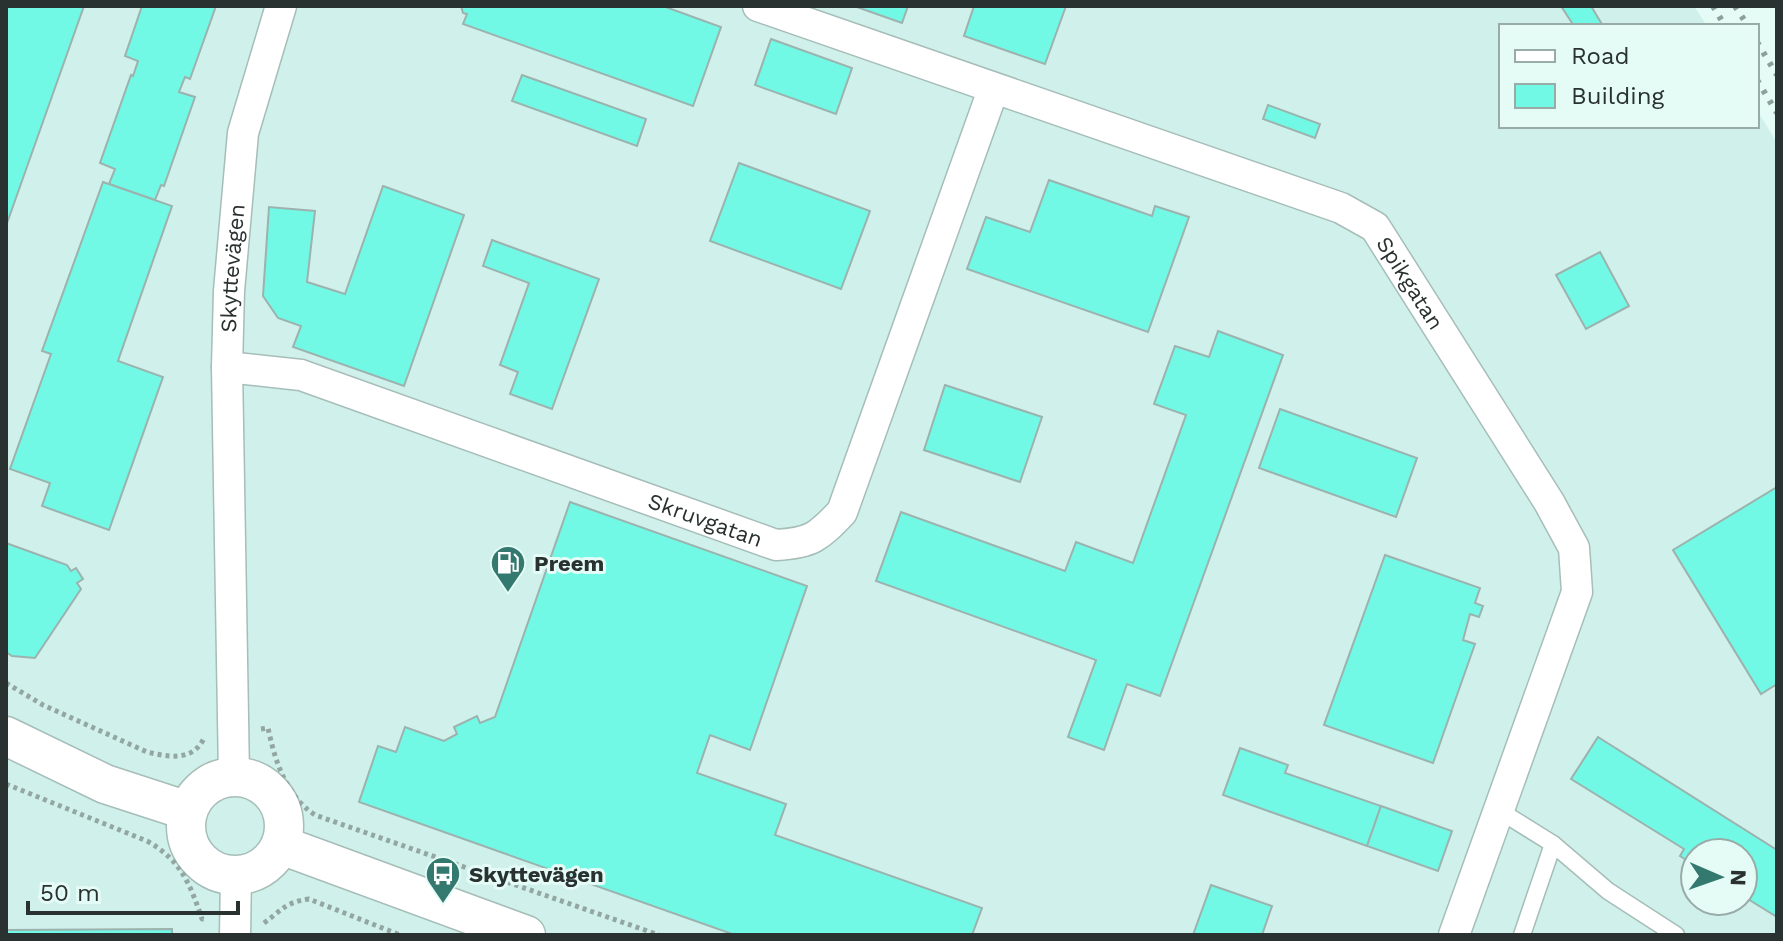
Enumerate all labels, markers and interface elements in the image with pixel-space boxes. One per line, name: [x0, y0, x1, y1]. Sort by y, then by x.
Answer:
legend: [1499, 24, 1759, 128]
text: Road: [1571, 42, 1630, 70]
text: Building: [1571, 82, 1664, 110]
street label: Skyttevägen: [216, 203, 250, 333]
street label: Spikgatan: [1371, 232, 1449, 334]
street label: Skruvgatan: [645, 488, 766, 552]
fuel station icon: Preem: [489, 544, 527, 594]
place label: Preem: [534, 551, 604, 576]
north arrow: [1679, 837, 1759, 917]
bus stop icon: Skyttevägen: [424, 855, 462, 905]
place label: Skyttevägen: [469, 862, 604, 887]
scale bar: [28, 865, 238, 915]
text: N: [1726, 869, 1751, 886]
text: 50 m: [40, 879, 100, 907]

